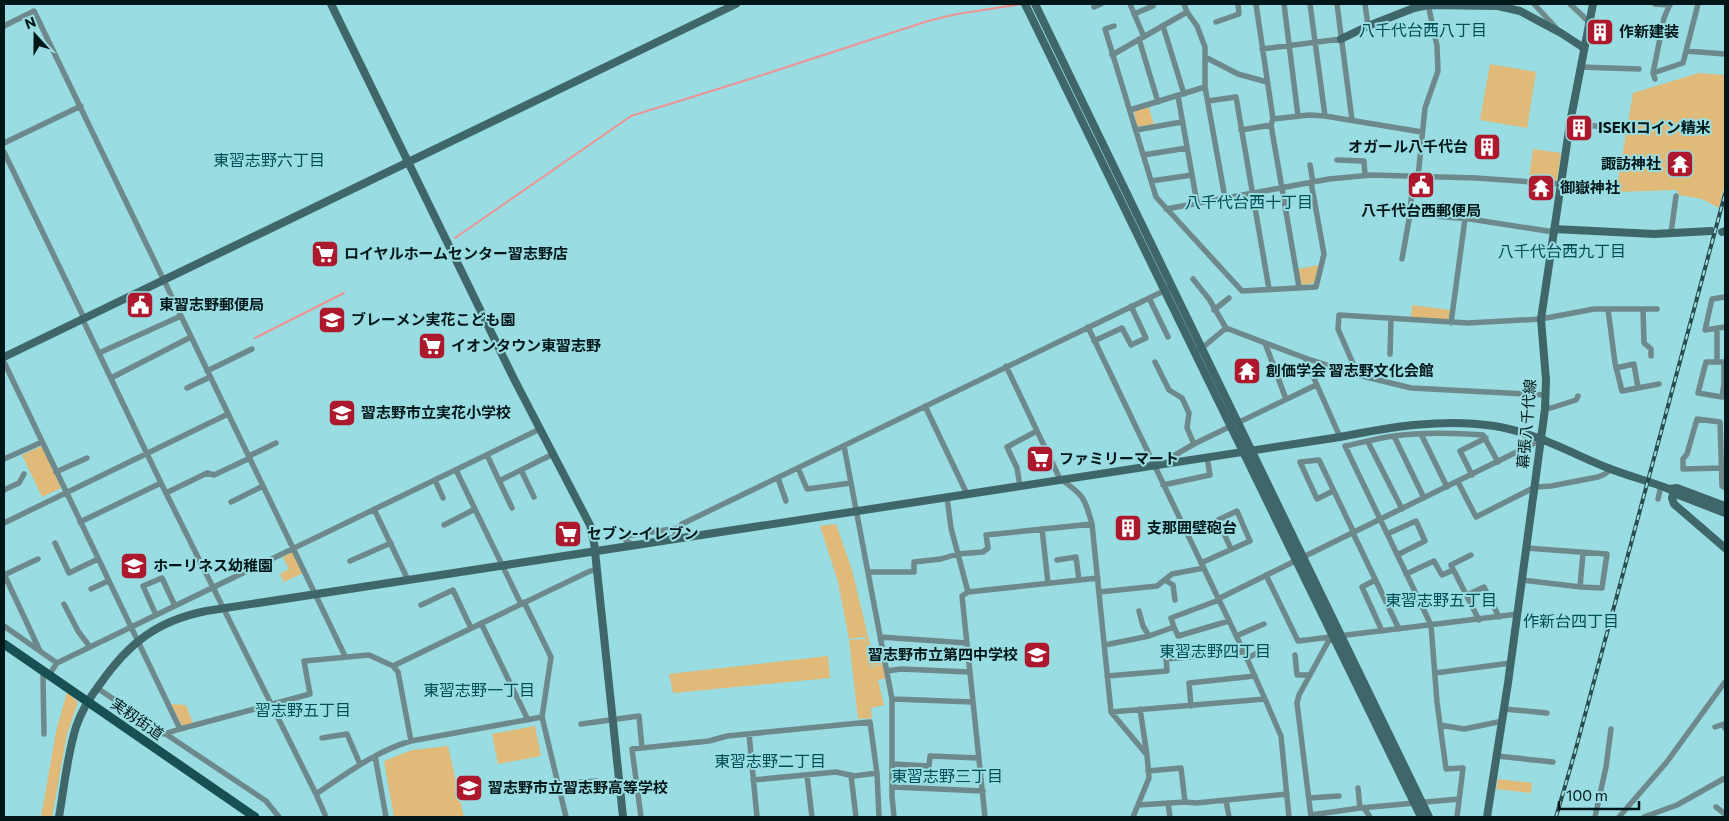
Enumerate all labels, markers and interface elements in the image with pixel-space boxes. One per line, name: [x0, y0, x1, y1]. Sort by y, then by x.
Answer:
north arrow: [10, 10, 60, 60]
text: N: [22, 13, 38, 32]
building icon: 作新建装: [1585, 17, 1615, 47]
district label: 八千代台西八丁目: [1359, 20, 1487, 39]
place label: 作新建装: [1619, 22, 1679, 40]
building icon: ISEKIコイン精米: [1564, 113, 1594, 143]
place label: ISEKIコイン精米: [1598, 118, 1711, 136]
building icon: オガール八千代台: [1472, 132, 1502, 162]
place label: オガール八千代台: [1348, 137, 1468, 155]
temple icon: 諏訪神社: [1665, 149, 1695, 179]
district label: 東習志野六丁目: [213, 150, 325, 169]
place label: 諏訪神社: [1601, 154, 1661, 172]
public building icon: 八千代台西郵便局: [1406, 170, 1436, 200]
temple icon: 御嶽神社: [1526, 173, 1556, 203]
place label: 御嶽神社: [1560, 178, 1620, 196]
district label: 八千代台西十丁目: [1185, 192, 1313, 211]
place label: 八千代台西郵便局: [1361, 201, 1481, 219]
supermarket icon: ロイヤルホームセンター習志野店: [310, 239, 340, 269]
district label: 八千代台西九丁目: [1498, 241, 1626, 260]
place label: ロイヤルホームセンター習志野店: [344, 244, 568, 262]
public building icon: 東習志野郵便局: [125, 290, 155, 320]
place label: 東習志野郵便局: [159, 295, 264, 313]
school or university icon: ブレーメン実花こども園: [317, 305, 347, 335]
place label: ブレーメン実花こども園: [351, 310, 515, 328]
supermarket icon: イオンタウン東習志野: [417, 331, 447, 361]
place label: イオンタウン東習志野: [451, 336, 601, 354]
temple icon: 創価学会 習志野文化会館: [1232, 356, 1262, 386]
place label: 創価学会 習志野文化会館: [1266, 361, 1434, 379]
street label: 幕張八千代線: [1513, 378, 1539, 470]
school or university icon: 習志野市立実花小学校: [327, 398, 357, 428]
place label: 習志野市立実花小学校: [361, 403, 511, 421]
supermarket icon: ファミリーマート: [1025, 444, 1055, 474]
place label: ファミリーマート: [1059, 449, 1179, 467]
building icon: 支那囲壁砲台: [1113, 513, 1143, 543]
place label: 支那囲壁砲台: [1147, 518, 1237, 536]
supermarket icon: セブン-イレブン: [553, 519, 583, 549]
place label: セブン-イレブン: [587, 524, 698, 542]
school or university icon: ホーリネス幼稚園: [119, 551, 149, 581]
place label: ホーリネス幼稚園: [153, 556, 273, 574]
district label: 東習志野五丁目: [1385, 590, 1497, 609]
district label: 作新台四丁目: [1523, 611, 1619, 630]
school or university icon: 習志野市立第四中学校: [1022, 640, 1052, 670]
district label: 東習志野四丁目: [1159, 641, 1271, 660]
place label: 習志野市立第四中学校: [868, 645, 1018, 663]
district label: 東習志野一丁目: [423, 680, 535, 699]
street label: 実籾街道: [108, 694, 167, 743]
district label: 習志野五丁目: [255, 700, 351, 719]
district label: 東習志野二丁目: [714, 751, 826, 770]
district label: 東習志野三丁目: [891, 766, 1003, 785]
school or university icon: 習志野市立習志野高等学校: [454, 773, 484, 803]
place label: 習志野市立習志野高等学校: [488, 778, 668, 796]
scale bar: [1559, 778, 1639, 810]
text: 100 m: [1566, 786, 1608, 804]

